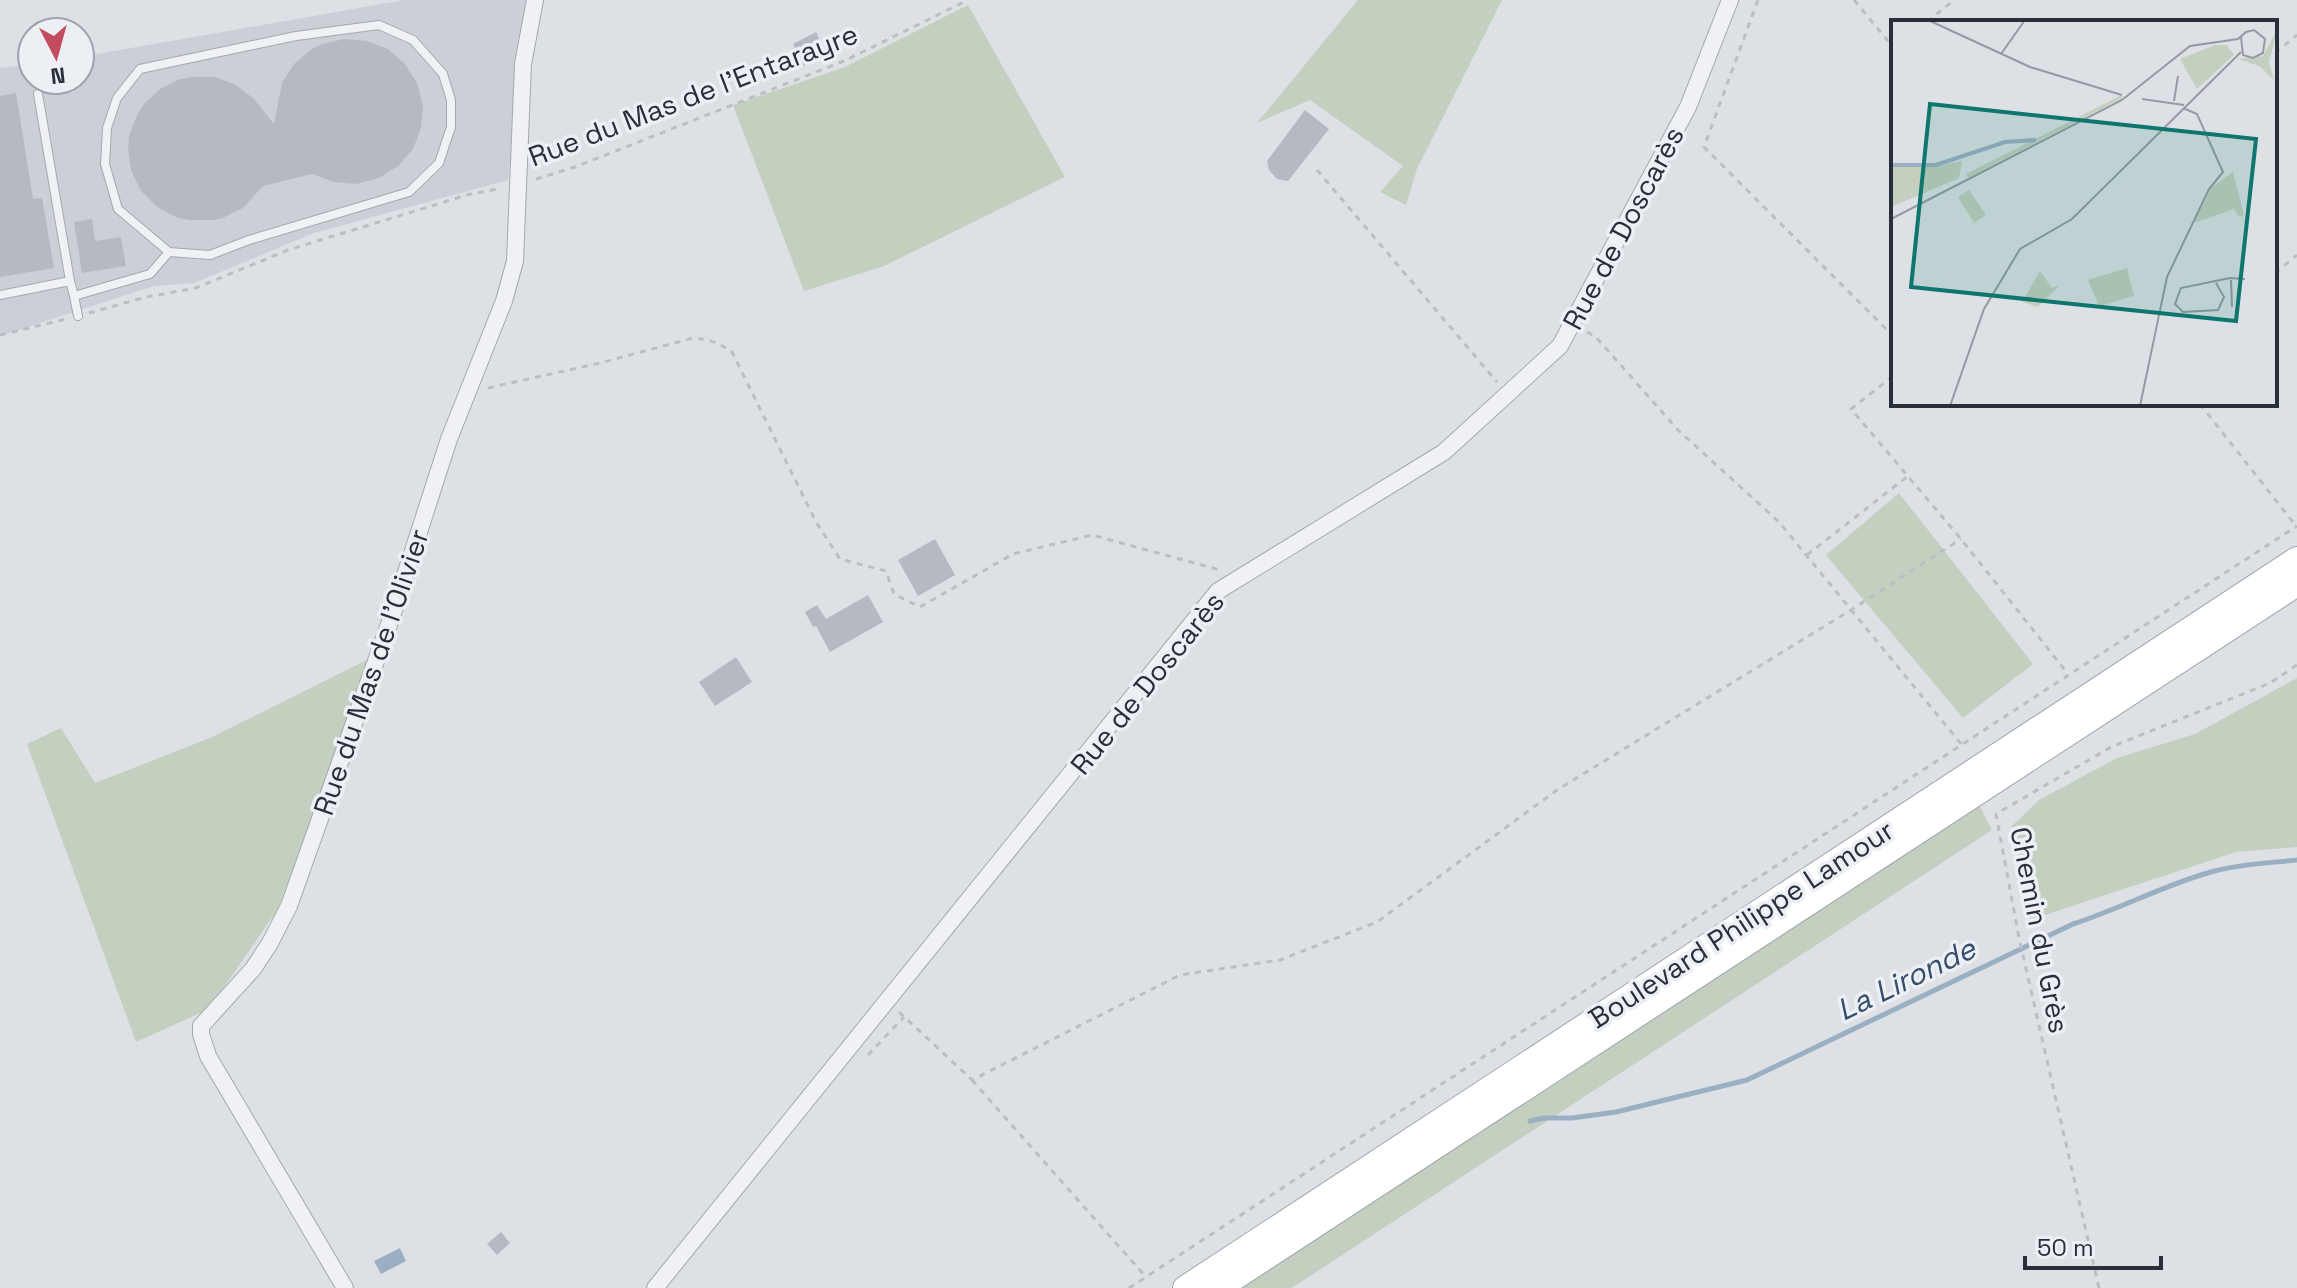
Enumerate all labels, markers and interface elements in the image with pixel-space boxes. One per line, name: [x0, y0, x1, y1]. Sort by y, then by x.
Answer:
north arrow: [16, 16, 96, 96]
street label: Rue du Mas de l'Entarayre: [523, 16, 863, 174]
inset map: [1891, 20, 2277, 406]
text: N: [49, 61, 67, 91]
street label: Rue de Doscarès: [1554, 120, 1692, 336]
street label: Rue du Mas de l'Olivier: [305, 524, 437, 820]
street label: Rue de Doscarès: [1062, 584, 1232, 782]
street label: Boulevard Philippe Lamour: [1582, 812, 1900, 1036]
street label: Chemin du Grès: [2002, 824, 2078, 1036]
water label: La Lironde: [1830, 928, 1983, 1029]
scale bar: [2025, 1220, 2161, 1270]
text: 50 m: [2037, 1232, 2094, 1263]

